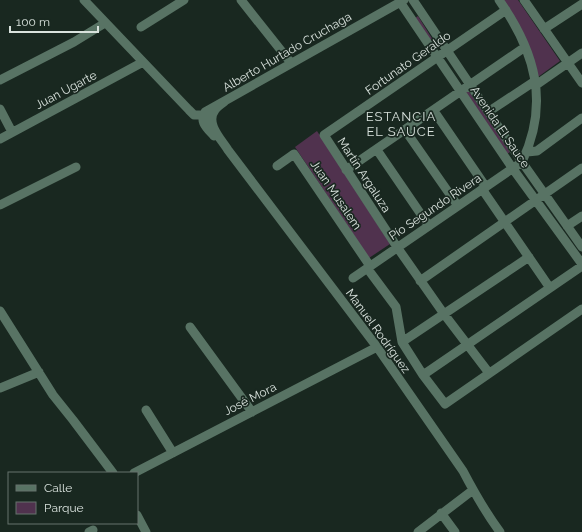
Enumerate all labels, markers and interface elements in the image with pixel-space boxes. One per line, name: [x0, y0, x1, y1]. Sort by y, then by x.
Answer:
scale bar: [10, 8, 98, 34]
street label: Alberto Hurtado Cruchaga: [220, 9, 354, 95]
text: 100 m: [16, 15, 50, 29]
street label: Fortunato Geraldo: [363, 28, 453, 98]
street label: Juan Ugarte: [33, 68, 99, 112]
street label: Avenida El Sauce: [468, 84, 532, 170]
district label: ESTANCIA EL SAUCE: [366, 109, 436, 139]
street label: Martín Argaluza: [335, 135, 393, 215]
street label: Juan Musalem: [308, 158, 364, 232]
street label: Pío Segundo Rivera: [386, 171, 484, 243]
street label: Manuel Rodríguez: [343, 286, 413, 376]
street label: José Mora: [221, 380, 279, 418]
legend: [8, 472, 138, 524]
text: Calle: [44, 481, 72, 495]
text: Parque: [44, 501, 84, 515]

